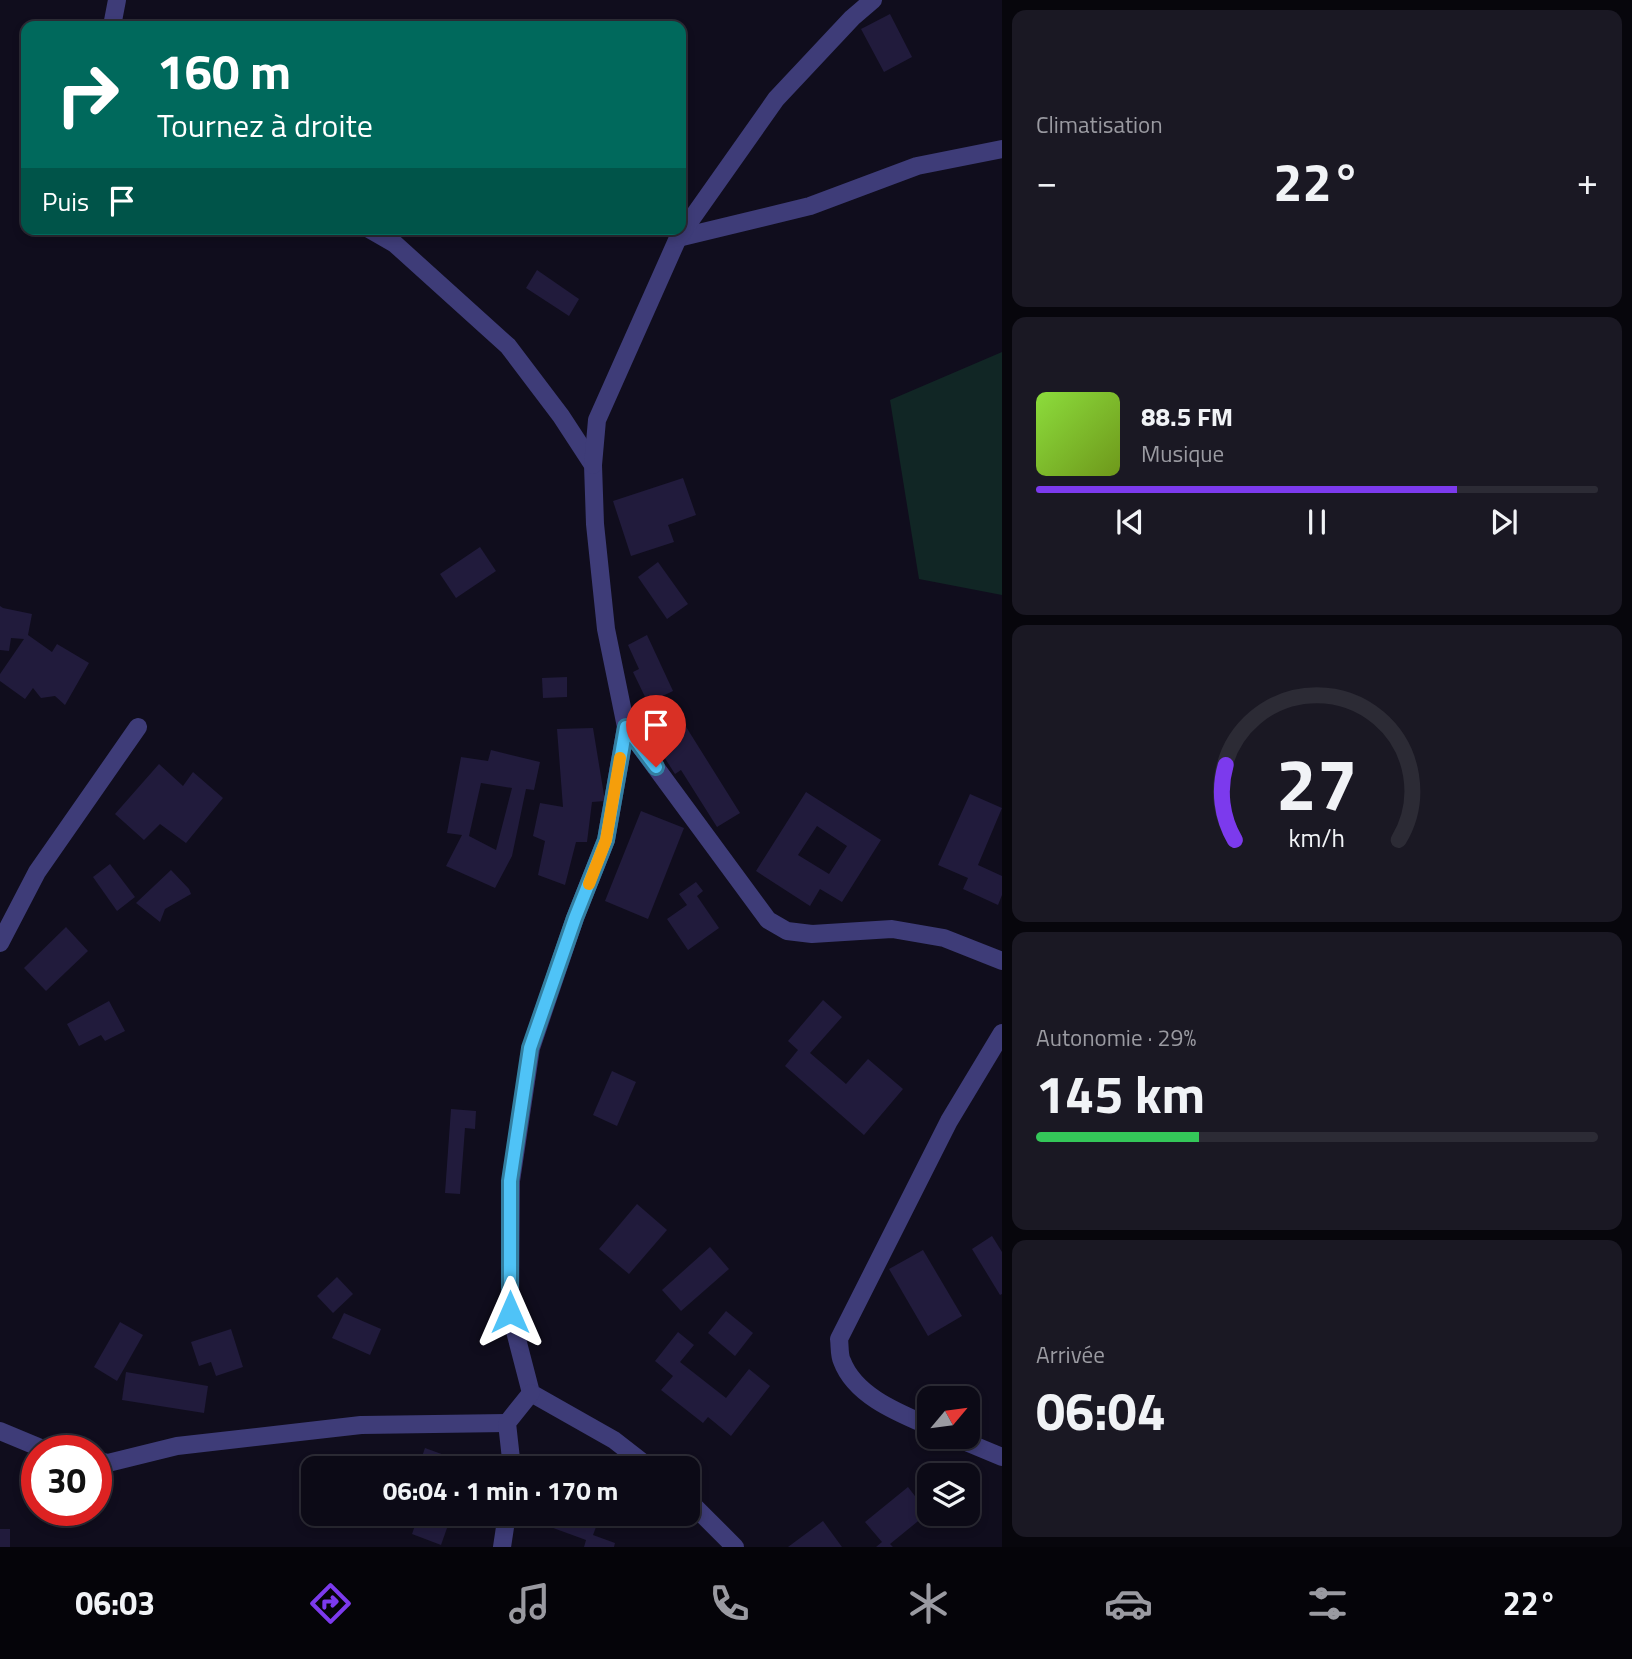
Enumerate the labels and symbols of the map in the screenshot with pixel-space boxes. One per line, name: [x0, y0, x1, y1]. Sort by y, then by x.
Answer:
pin: [626, 695, 686, 767]
position arrow: [473, 1275, 547, 1349]
north arrow: [917, 1386, 980, 1449]
speed limit sign: 30: [21, 1435, 112, 1526]

